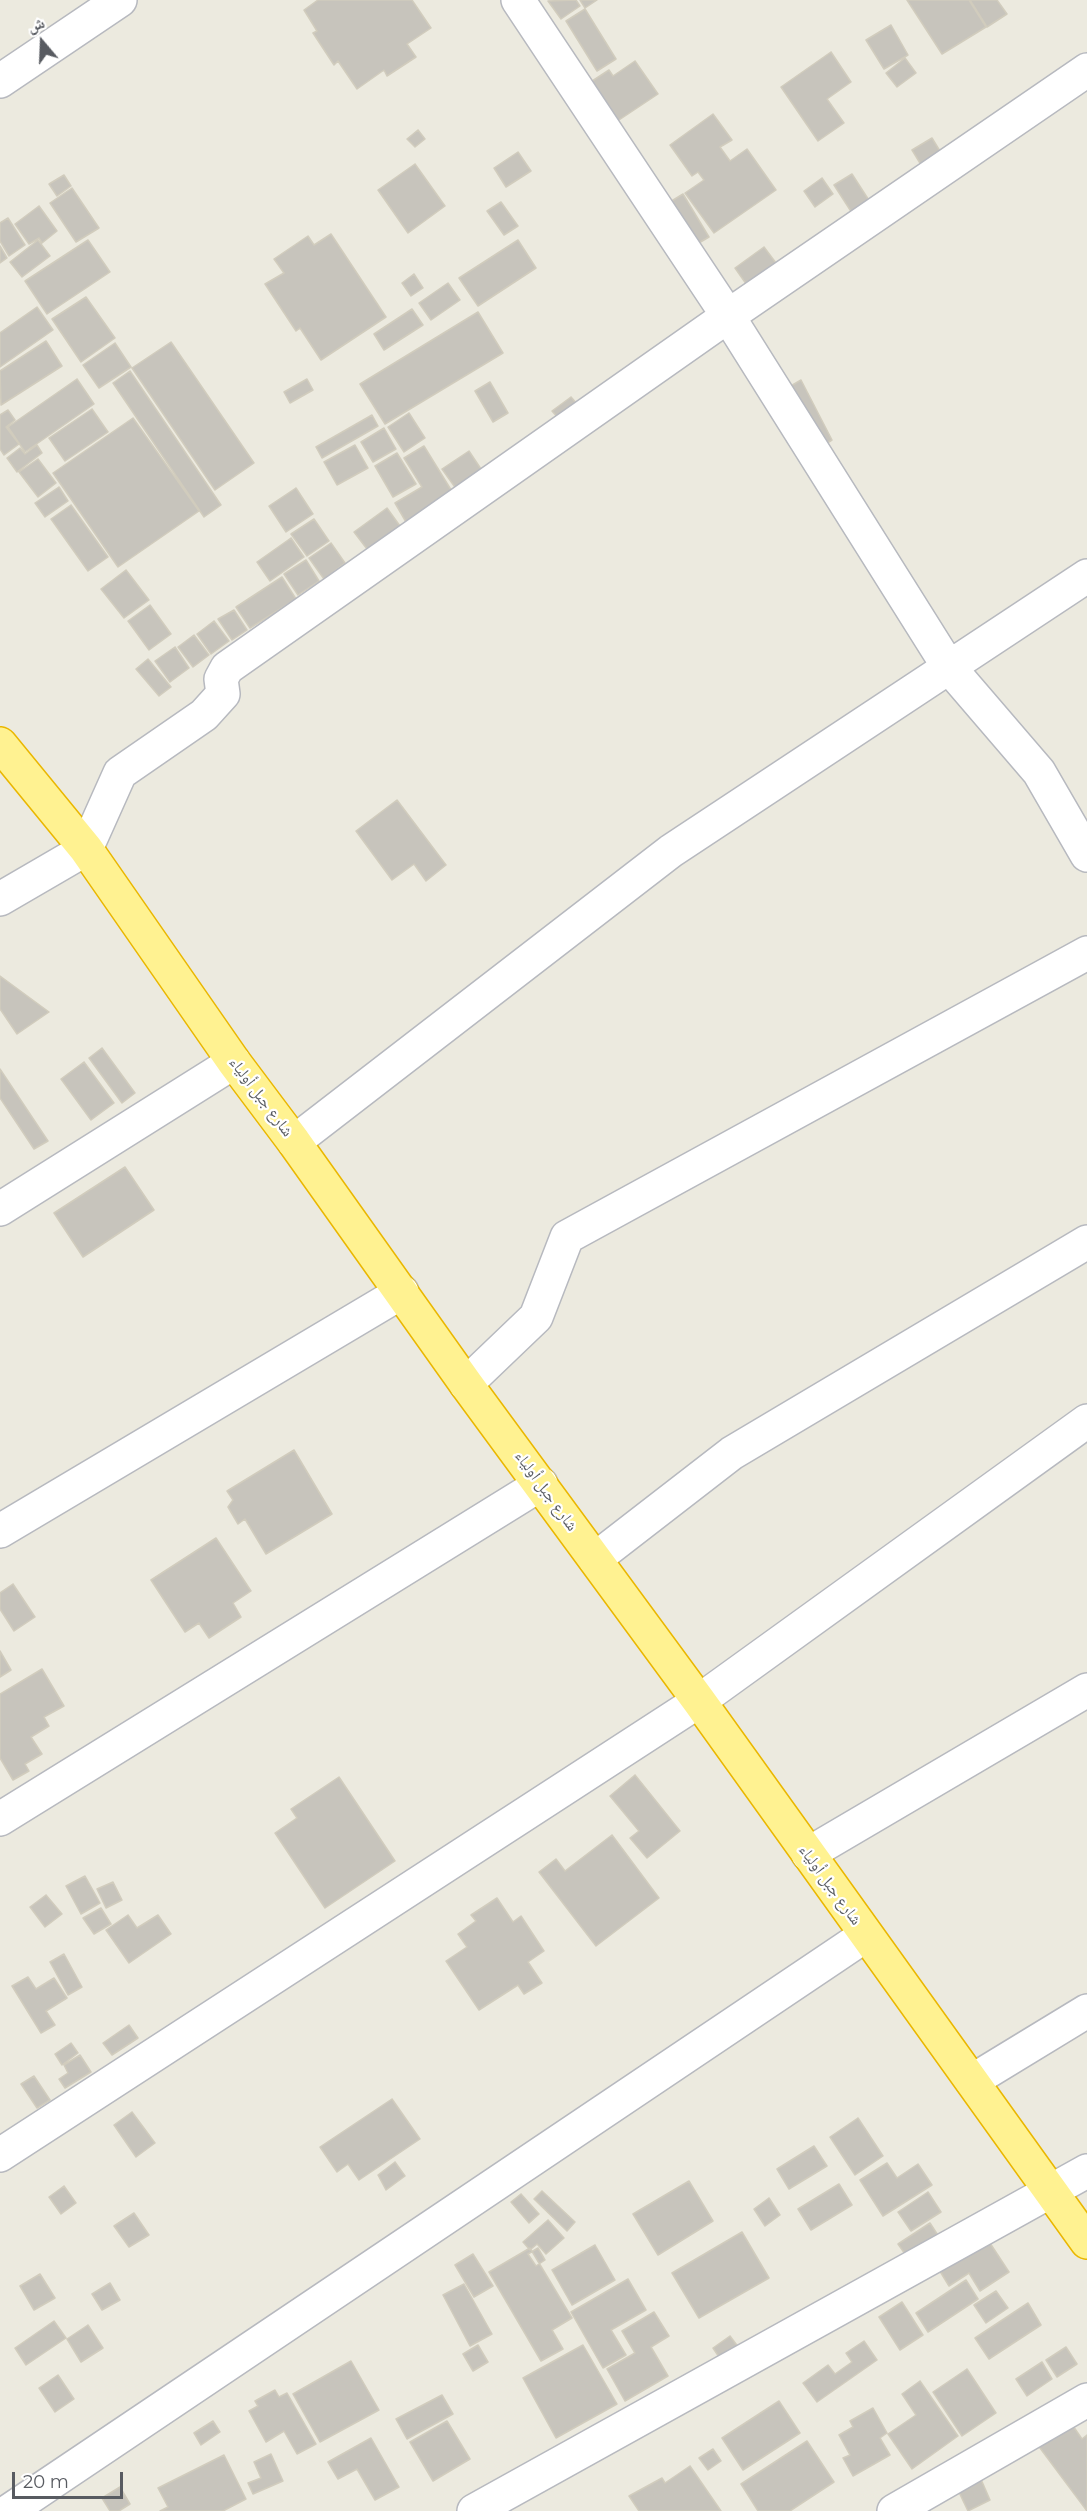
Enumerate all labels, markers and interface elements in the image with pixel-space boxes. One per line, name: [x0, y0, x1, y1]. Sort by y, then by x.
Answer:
north arrow: [12, 12, 72, 72]
text: ش: [25, 13, 47, 36]
street label: شارع جبل أولياء: [225, 1053, 297, 1141]
street label: شارع جبل أولياء: [510, 1447, 582, 1535]
street label: شارع جبل أولياء: [794, 1841, 866, 1929]
scale bar: [15, 2460, 126, 2498]
text: 20 m: [23, 2471, 69, 2493]

